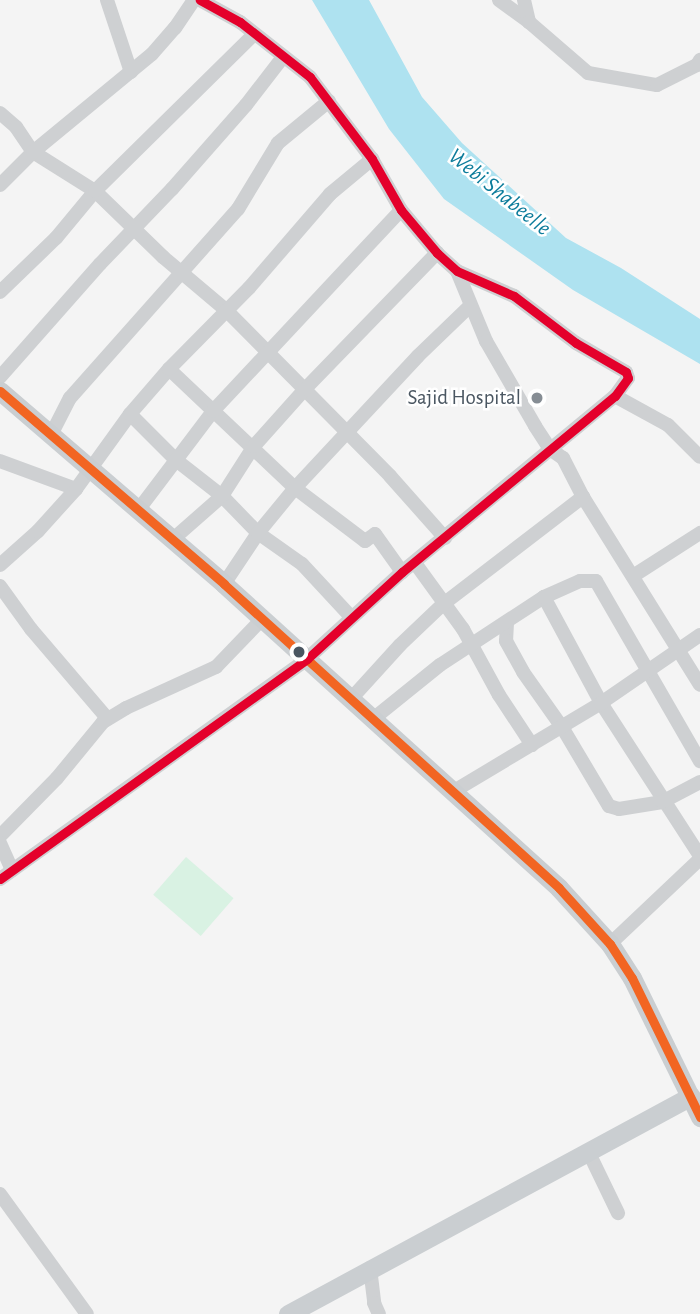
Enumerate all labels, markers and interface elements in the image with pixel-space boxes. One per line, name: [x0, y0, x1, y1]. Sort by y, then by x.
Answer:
water label: Webi Shabeelle: [442, 143, 556, 243]
place label: Sajid Hospital: [407, 385, 521, 411]
marker: Sajid Hospital: [527, 388, 547, 408]
unlabelled marker: [292, 645, 306, 659]

